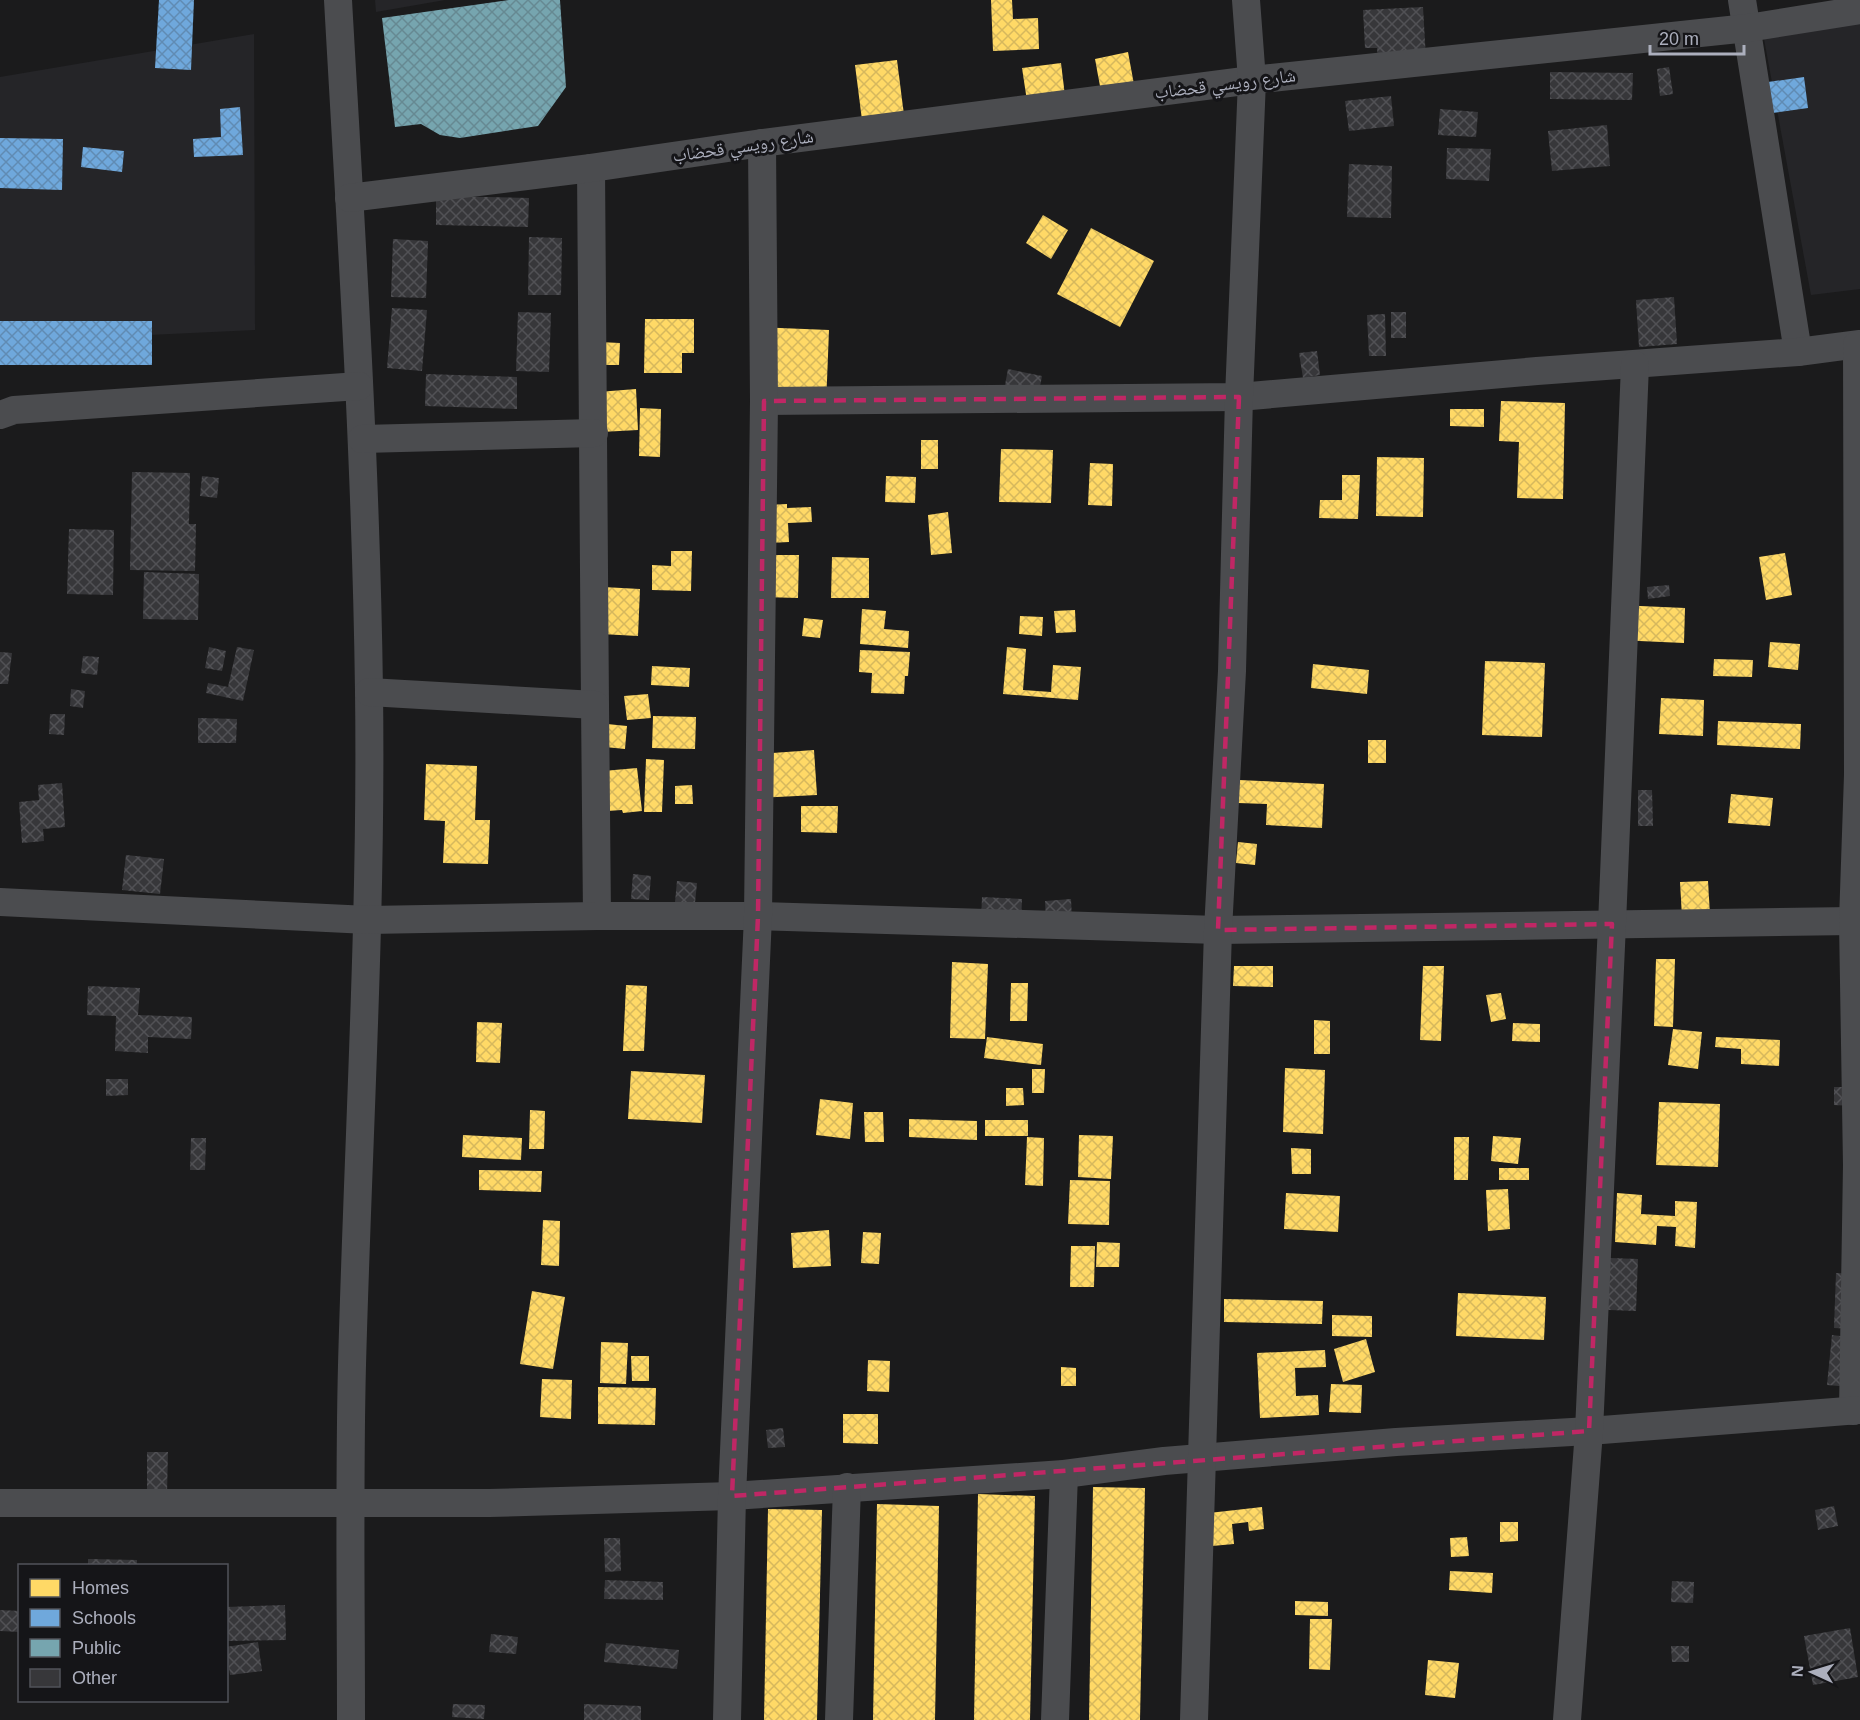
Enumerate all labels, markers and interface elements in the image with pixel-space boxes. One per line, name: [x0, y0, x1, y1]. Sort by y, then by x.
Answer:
scale bar: [1650, 18, 1744, 56]
text: 20 m: [1659, 29, 1699, 49]
street label: شارع رويسي قحضاب: [1153, 65, 1297, 107]
street label: شارع رويسي قحضاب: [671, 126, 815, 170]
legend: [18, 1564, 228, 1702]
text: Homes: [72, 1578, 129, 1598]
text: Schools: [72, 1608, 136, 1628]
text: Public: [72, 1638, 121, 1658]
north arrow: [1782, 1642, 1842, 1702]
text: N: [1789, 1665, 1806, 1677]
text: Other: [72, 1668, 117, 1688]

